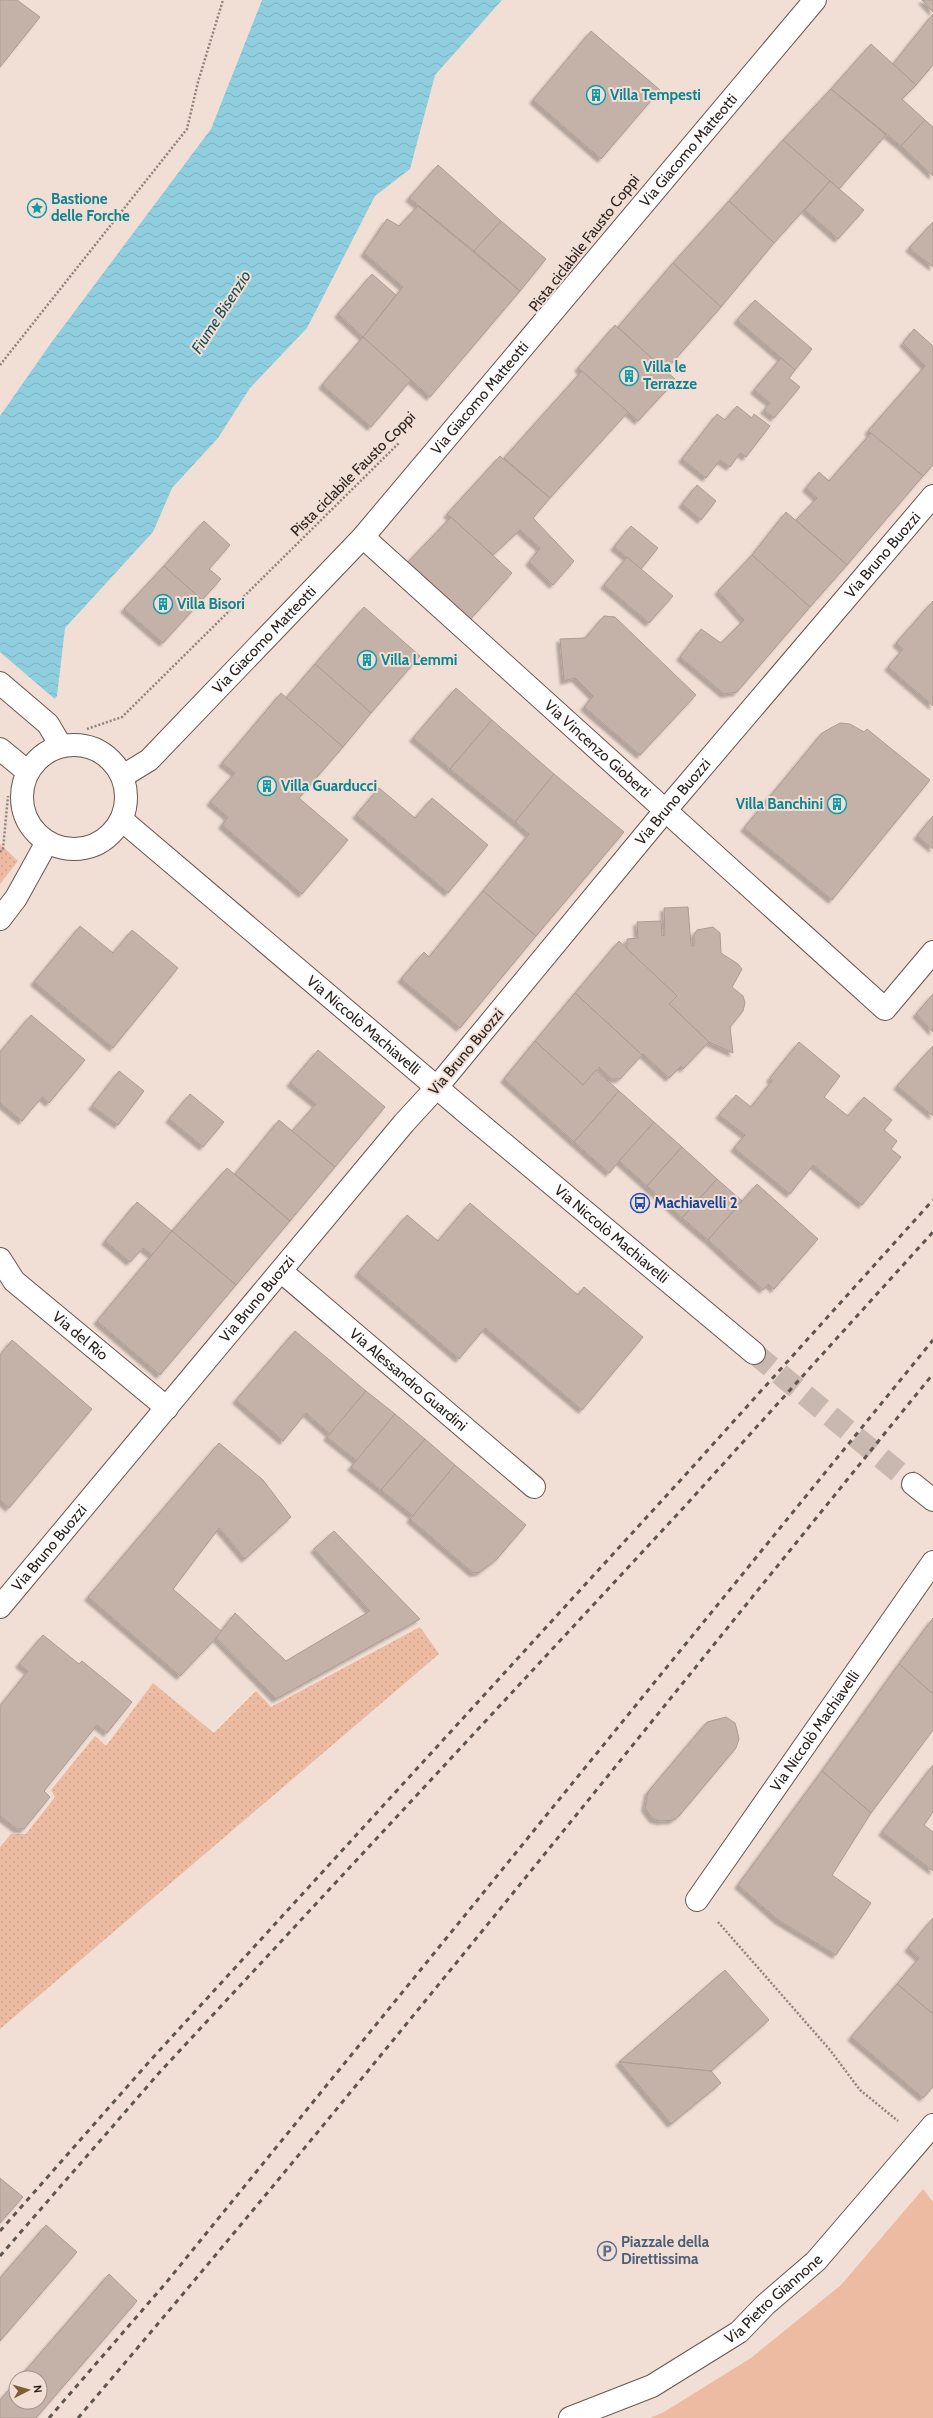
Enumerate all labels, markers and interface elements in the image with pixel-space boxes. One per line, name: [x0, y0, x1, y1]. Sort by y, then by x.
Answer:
building icon: Villa Tempesti: [585, 84, 607, 106]
place label: Villa Tempesti: [610, 86, 701, 104]
street label: Via Giacomo Matteotti: [636, 90, 741, 210]
street label: Pista ciclabile Fausto Coppi: [525, 171, 643, 315]
place label: Bastione delle Forche: [51, 190, 130, 225]
place icon: Bastione delle Forche: [26, 197, 48, 219]
water label: Fiume Bisenzio: [187, 267, 255, 357]
street label: Via Giacomo Matteotti: [427, 338, 532, 458]
place label: Villa le Terrazze: [643, 358, 697, 393]
building icon: Villa le Terrazze: [618, 365, 640, 387]
street label: Pista ciclabile Fausto Coppi: [287, 408, 419, 540]
street label: Via Bruno Buozzi: [841, 508, 924, 602]
street label: Via Giacomo Matteotti: [209, 582, 320, 697]
building icon: Villa Bisori: [152, 593, 174, 615]
place label: Villa Bisori: [177, 595, 245, 613]
building icon: Villa Lemmi: [356, 649, 378, 671]
place label: Villa Lemmi: [381, 651, 457, 669]
street label: Via Vincenzo Gioberti: [541, 696, 654, 801]
street label: Via Bruno Buozzi: [631, 755, 714, 849]
building icon: Villa Guarducci: [256, 775, 278, 797]
place label: Villa Guarducci: [281, 777, 377, 795]
building icon: Villa Banchini: [826, 793, 848, 815]
place label: Villa Banchini: [736, 795, 823, 813]
street label: Via Niccolò Machiavelli: [303, 972, 424, 1079]
street label: Via Bruno Buozzi: [425, 1005, 507, 1099]
street label: Via Niccolò Machiavelli: [551, 1181, 672, 1287]
bus stop icon: Machiavelli 2: [629, 1192, 651, 1214]
place label: Machiavelli 2: [654, 1194, 738, 1212]
street label: Via Bruno Buozzi: [216, 1252, 298, 1346]
street label: Via del Rio: [49, 1308, 112, 1364]
street label: Via Alessandro Guardini: [346, 1325, 471, 1435]
street label: Via Bruno Buozzi: [8, 1501, 91, 1595]
street label: Via Niccolò Machiavelli: [766, 1667, 863, 1795]
place label: Piazzale della Direttissima: [621, 2233, 710, 2268]
parking icon: Piazzale della Direttissima: [596, 2240, 618, 2262]
street label: Via Pietro Giannone: [721, 2251, 827, 2348]
north arrow: [8, 2370, 48, 2410]
text: N: [31, 2384, 45, 2394]

